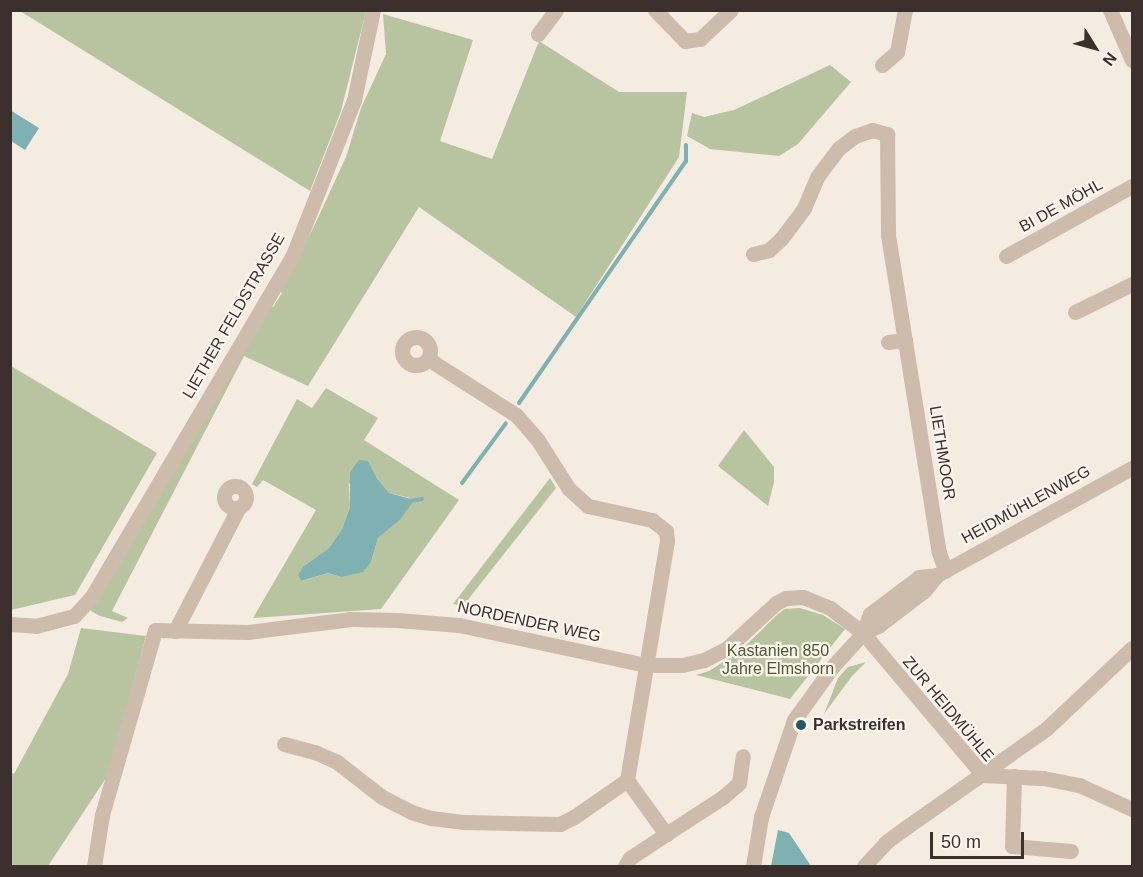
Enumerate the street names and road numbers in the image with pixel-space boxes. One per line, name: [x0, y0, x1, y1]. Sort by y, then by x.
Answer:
street label: BI DE MÖHL: [1016, 175, 1106, 237]
street label: LIETHER FELDSTRASSE: [179, 230, 289, 402]
street label: LIETHMOOR: [925, 405, 959, 501]
street label: HEIDMÜHLENWEG: [958, 462, 1094, 548]
street label: NORDENDER WEG: [456, 597, 602, 647]
street label: ZUR HEIDMÜHLE: [898, 652, 998, 766]

